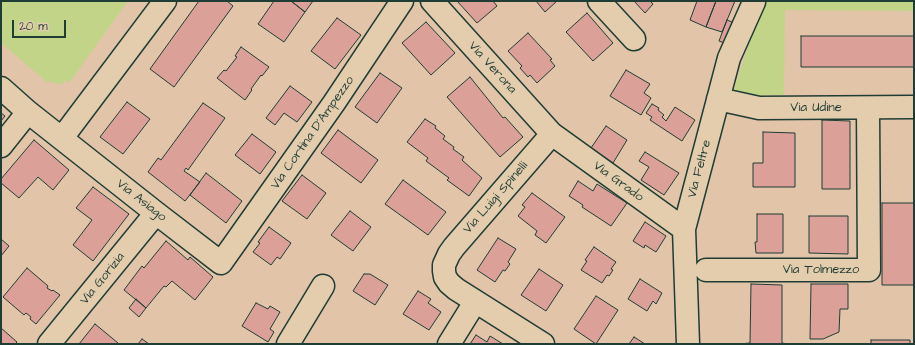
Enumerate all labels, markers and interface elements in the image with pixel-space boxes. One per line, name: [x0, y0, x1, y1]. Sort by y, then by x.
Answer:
scale bar: [14, 12, 68, 38]
text: 20 m: [19, 18, 48, 35]
street label: Via Verona: [465, 39, 519, 97]
street label: Via Cortina D'Ampezzo: [268, 73, 358, 193]
street label: Via Udine: [790, 100, 842, 116]
street label: Via Feltre: [685, 138, 715, 200]
street label: Via Grado: [590, 158, 646, 206]
street label: Via Luigi Spinelli: [460, 159, 532, 237]
street label: Via Asiago: [113, 177, 169, 225]
street label: Via Gorizia: [77, 250, 129, 308]
street label: Via Tolmezzo: [783, 262, 859, 278]

